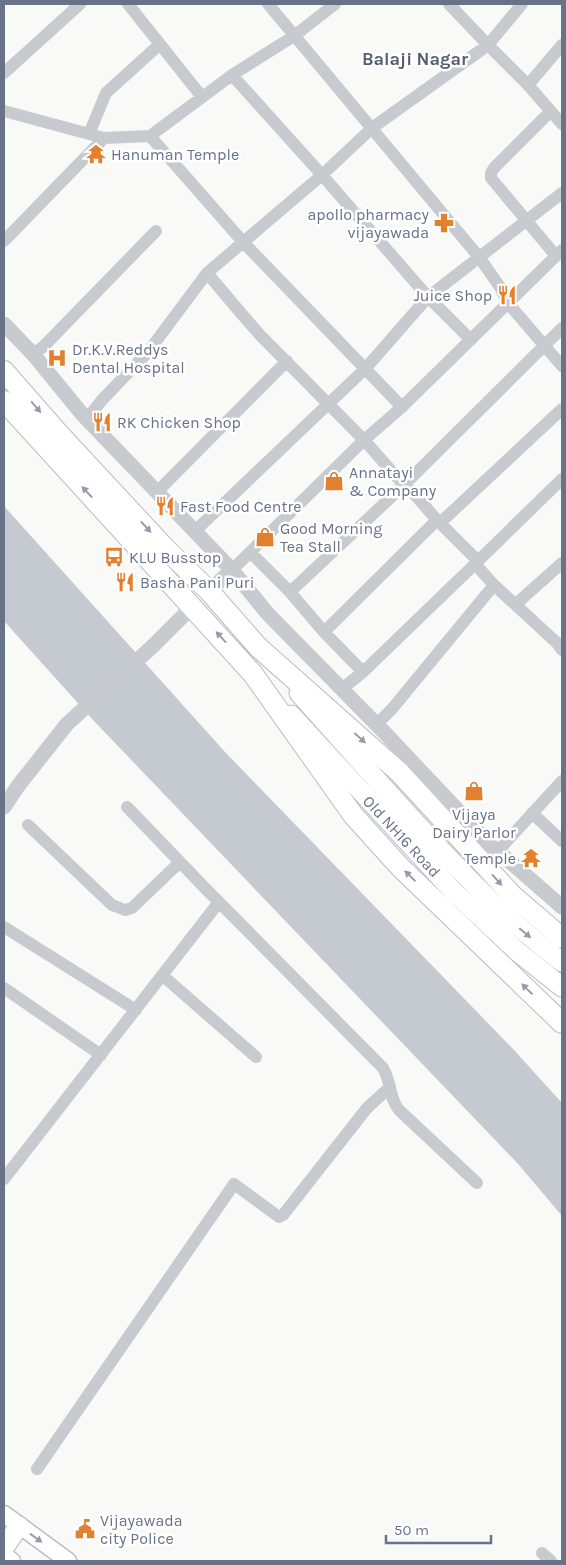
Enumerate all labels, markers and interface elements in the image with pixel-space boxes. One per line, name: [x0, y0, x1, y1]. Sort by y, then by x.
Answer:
district label: Balaji Nagar: [362, 48, 468, 70]
temple icon: Hanuman Temple: [85, 143, 107, 165]
place label: Hanuman Temple: [111, 145, 239, 164]
place label: apollo pharmacy vijayawada: [308, 205, 430, 242]
pharmacy icon: apollo pharmacy vijayawada: [433, 212, 455, 234]
restaurant icon: Juice Shop: [496, 284, 518, 306]
place label: Juice Shop: [413, 286, 492, 305]
place label: Dr.K.V.Reddys Dental Hospital: [72, 340, 185, 377]
hospital icon: Dr.K.V.Reddys Dental Hospital: [46, 347, 68, 369]
one-way arrow: [30, 401, 42, 413]
restaurant icon: RK Chicken Shop: [91, 411, 113, 433]
place label: RK Chicken Shop: [117, 413, 241, 432]
place label: Annatayi & Company: [349, 463, 437, 500]
shop icon: Annatayi & Company: [323, 470, 345, 492]
one-way arrow: [81, 486, 93, 498]
restaurant icon: Fast Food Centre: [154, 495, 176, 517]
place label: Fast Food Centre: [180, 497, 301, 516]
place label: Good Morning Tea Stall: [280, 519, 382, 556]
one-way arrow: [140, 521, 152, 533]
shop icon: Good Morning Tea Stall: [254, 526, 276, 548]
bus stop icon: KLU Busstop: [103, 546, 125, 568]
place label: KLU Busstop: [129, 548, 221, 567]
restaurant icon: Basha Pani Puri: [114, 571, 136, 593]
place label: Basha Pani Puri: [140, 573, 254, 592]
one-way arrow: [215, 631, 226, 644]
one-way arrow: [354, 732, 367, 743]
shop icon: Vijaya Dairy Parlor: [463, 780, 485, 802]
street label: Old NH16 Road: [359, 792, 444, 881]
place label: Vijaya Dairy Parlor: [432, 805, 516, 842]
temple icon: Temple: [520, 847, 542, 869]
place label: Temple: [464, 849, 516, 868]
one-way arrow: [404, 870, 416, 882]
one-way arrow: [491, 873, 503, 885]
one-way arrow: [519, 927, 532, 938]
one-way arrow: [521, 983, 533, 995]
place label: Vijayawada city Police: [100, 1511, 183, 1548]
scale bar: [386, 1512, 491, 1544]
public building icon: Vijayawada city Police: [74, 1518, 96, 1540]
text: 50 m: [394, 1521, 429, 1539]
one-way arrow: [29, 1533, 43, 1543]

